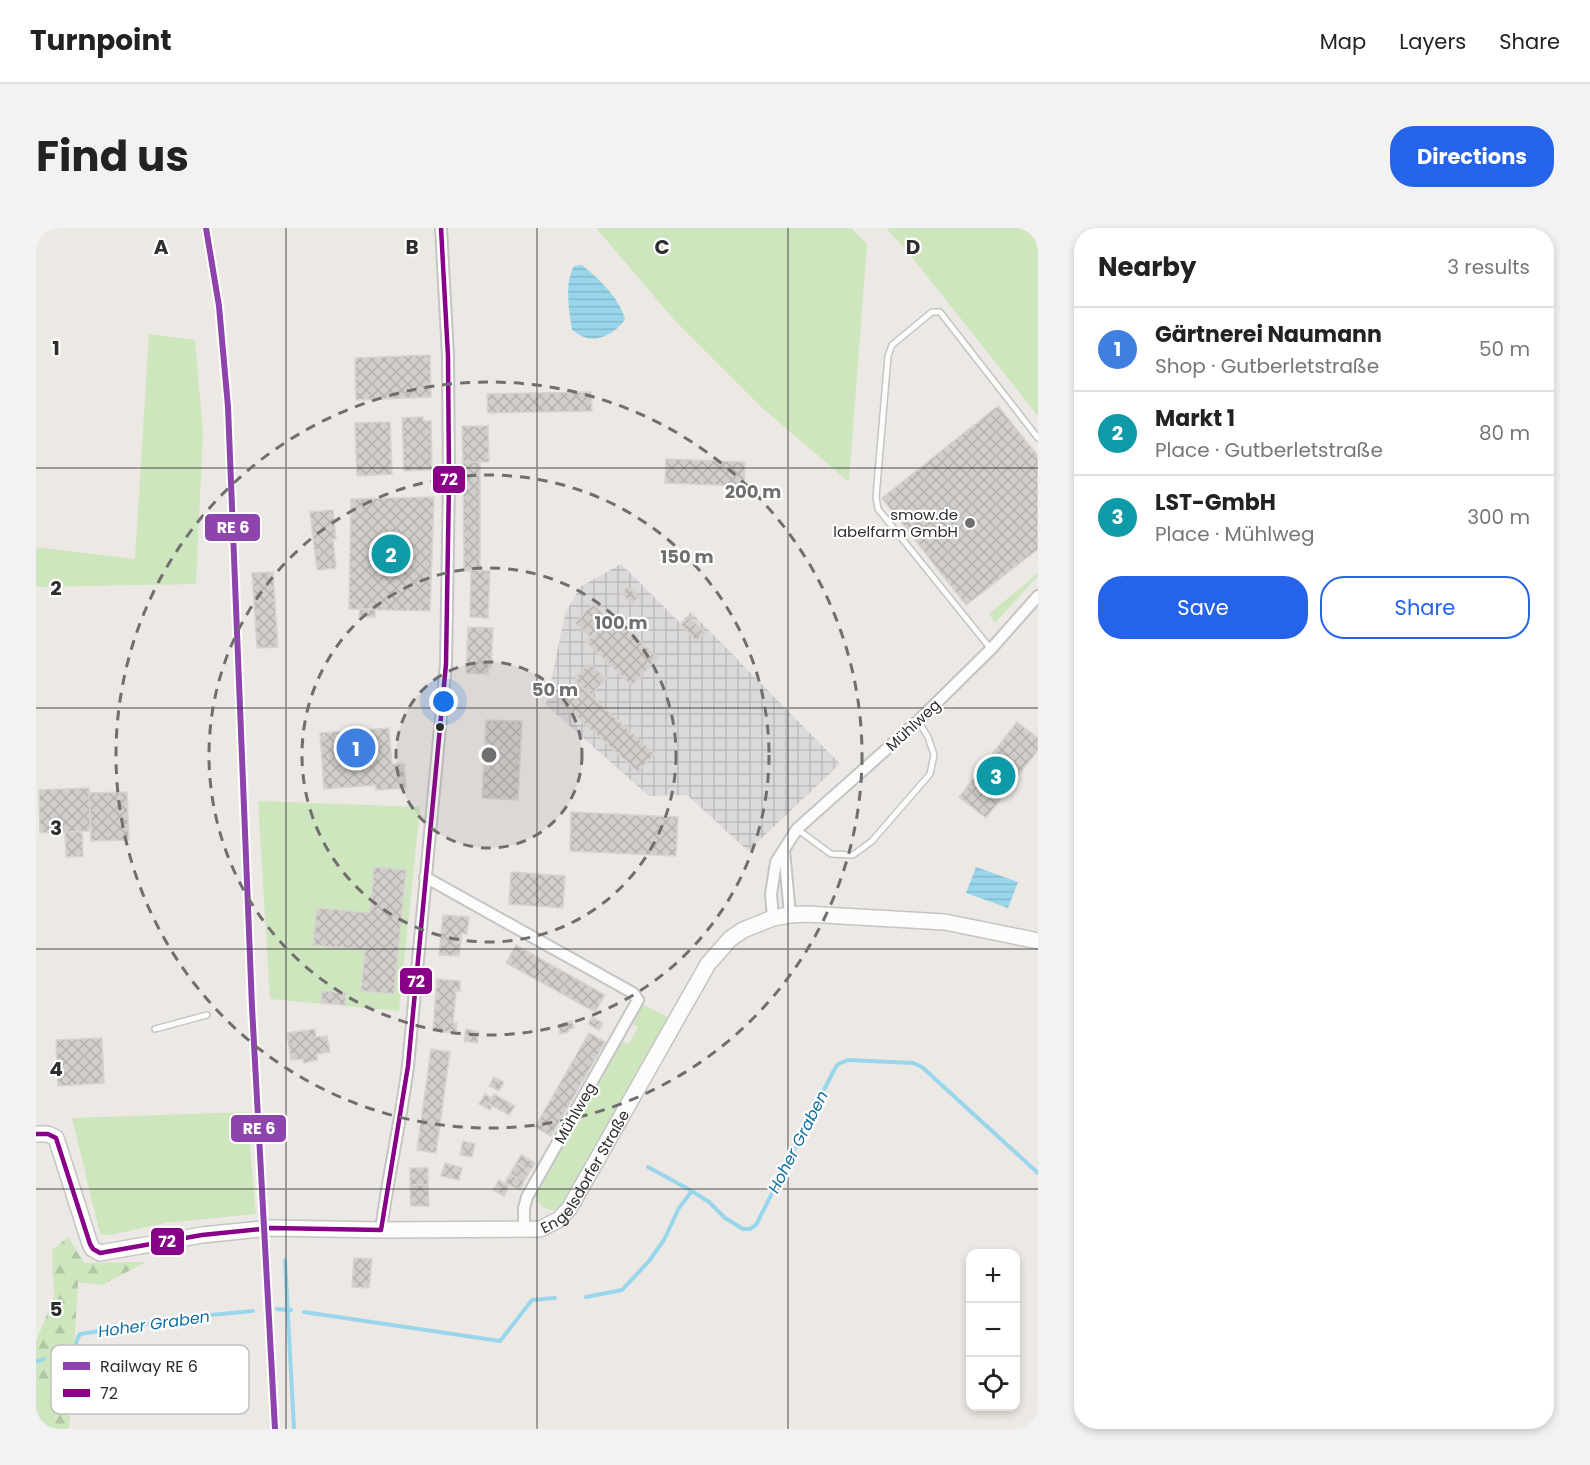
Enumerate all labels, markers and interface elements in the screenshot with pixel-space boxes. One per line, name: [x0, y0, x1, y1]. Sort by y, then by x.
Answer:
text: Turnpoint: [30, 21, 172, 60]
text: Map: [1320, 27, 1366, 56]
text: Layers: [1399, 27, 1466, 56]
text: Share: [1499, 27, 1560, 56]
button: Directions: [1390, 126, 1554, 187]
text: Find us: [36, 127, 189, 186]
text: A: [154, 233, 169, 261]
text: B: [405, 233, 419, 261]
text: C: [654, 233, 670, 261]
text: D: [906, 233, 920, 261]
text: Nearby: [1098, 249, 1196, 285]
text: 3 results: [1447, 253, 1530, 281]
text: Gärtnerei Naumann: [1155, 319, 1382, 350]
text: 1: [52, 334, 60, 362]
text: 1: [1114, 335, 1121, 363]
text: 50 m: [1479, 335, 1530, 363]
text: Shop · Gutberletstraße: [1155, 352, 1379, 380]
text: Markt 1: [1155, 403, 1235, 434]
text: 2: [1112, 419, 1123, 447]
text: 80 m: [1479, 419, 1530, 447]
text: Place · Gutberletstraße: [1155, 436, 1383, 464]
line badge: 72: [432, 465, 466, 494]
text: 72: [440, 468, 458, 491]
text: 200 m: [725, 479, 781, 504]
text: LST-GmbH: [1155, 487, 1276, 518]
text: 3: [1111, 503, 1124, 531]
text: 300 m: [1467, 503, 1530, 531]
place label: smow.de labelfarm GmbH: [833, 504, 958, 542]
line badge: RE 6: [204, 513, 261, 542]
text: RE 6: [217, 516, 249, 539]
marker: smow.de labelfarm GmbH: [963, 516, 977, 530]
text: Place · Mühlweg: [1155, 520, 1315, 548]
pin: 2: [372, 532, 410, 576]
text: 150 m: [660, 544, 714, 569]
text: 2: [50, 574, 62, 602]
button: Save: [1098, 576, 1308, 639]
button: Share: [1320, 576, 1530, 639]
text: 100 m: [594, 610, 648, 635]
text: 50 m: [532, 677, 578, 702]
your location: [429, 687, 458, 716]
street label: Mühlweg: [881, 694, 945, 756]
unlabelled marker: [434, 721, 446, 733]
pin: 1: [336, 726, 376, 770]
centre of rings: [479, 745, 499, 765]
pin: 3: [976, 754, 1016, 798]
text: 3: [50, 814, 62, 842]
line badge: 72: [399, 967, 433, 995]
text: 72: [407, 970, 425, 993]
text: 4: [49, 1055, 63, 1083]
street label: Mühlweg: [549, 1079, 601, 1147]
water label: Hoher Graben: [762, 1087, 834, 1197]
street label: Engelsdorfer Straße: [537, 1106, 634, 1238]
line badge: RE 6: [230, 1114, 287, 1143]
text: RE 6: [243, 1117, 275, 1140]
line badge: 72: [150, 1227, 185, 1256]
text: 72: [158, 1230, 176, 1253]
map controls: [966, 1249, 1020, 1411]
button: +: [966, 1249, 1020, 1303]
text: 5: [50, 1295, 63, 1323]
button: −: [966, 1303, 1020, 1357]
water label: Hoher Graben: [97, 1305, 211, 1343]
legend: [51, 1345, 249, 1414]
text: Railway RE 6: [100, 1355, 198, 1378]
button: locate: [966, 1357, 1020, 1411]
text: 72: [100, 1382, 118, 1405]

